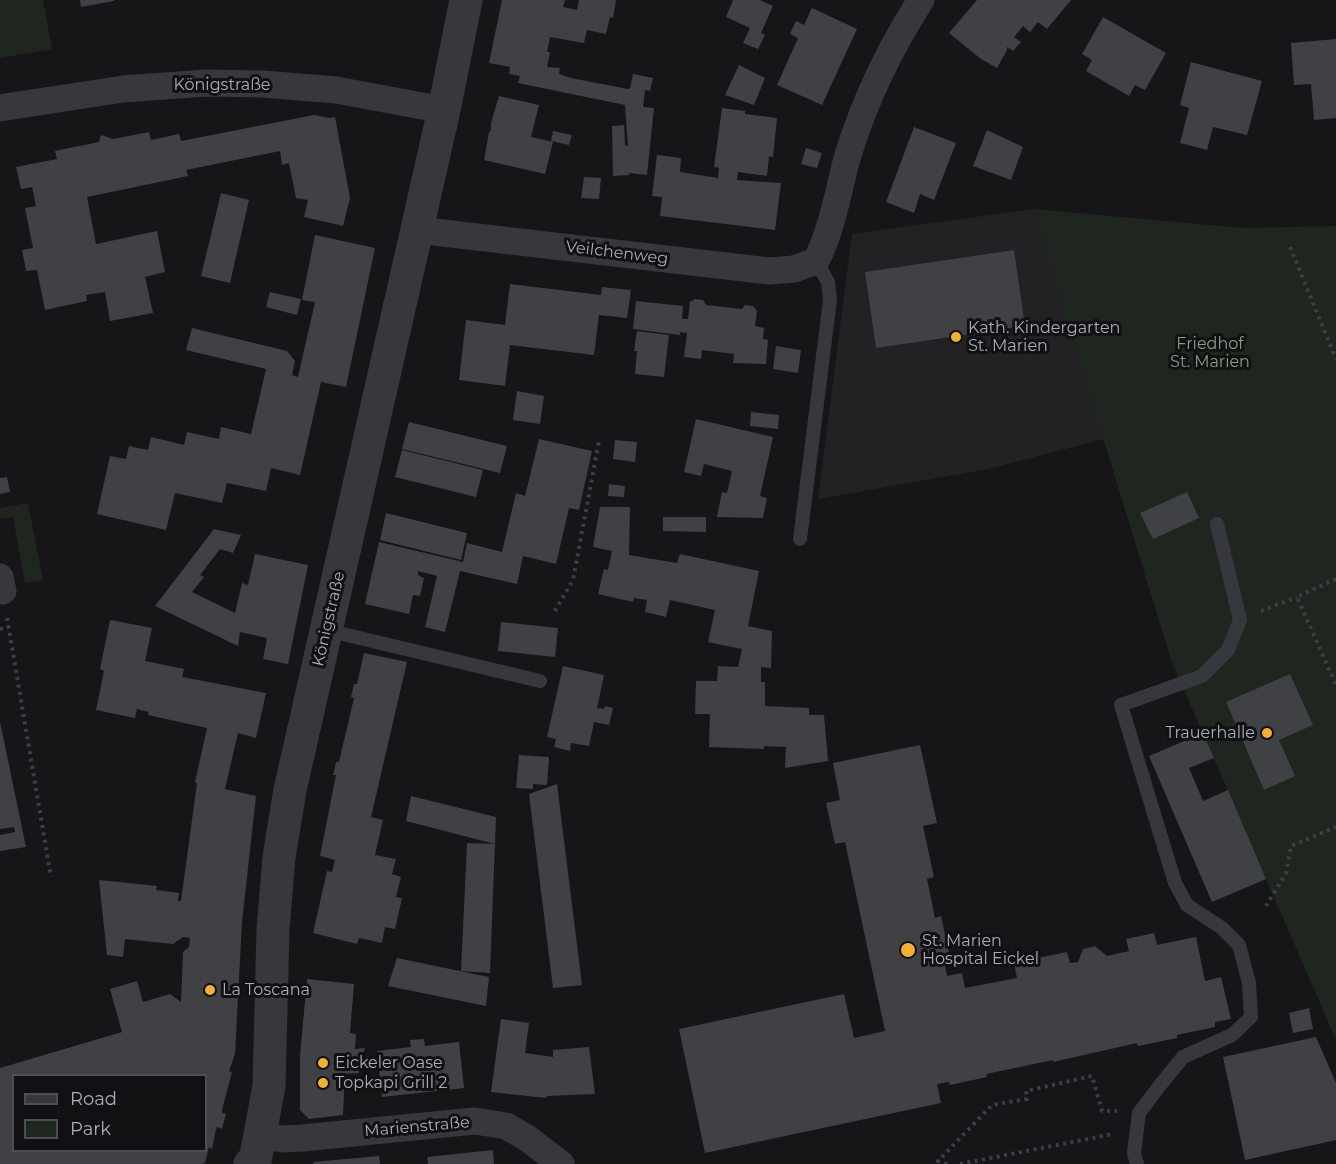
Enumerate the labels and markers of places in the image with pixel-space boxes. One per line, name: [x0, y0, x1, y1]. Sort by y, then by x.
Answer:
place label: Kath. Kindergarten St. Marien: [968, 318, 1120, 356]
marker: Kath. Kindergarten St. Marien: [949, 330, 963, 344]
place label: Trauerhalle: [1166, 723, 1255, 743]
marker: Trauerhalle: [1260, 726, 1274, 740]
place label: St. Marien Hospital Eickel: [922, 931, 1039, 969]
marker: St. Marien Hospital Eickel: [899, 941, 917, 959]
place label: La Toscana: [222, 980, 310, 1000]
marker: La Toscana: [203, 983, 217, 997]
place label: Eickeler Oase: [335, 1053, 443, 1073]
marker: Eickeler Oase: [316, 1056, 330, 1070]
place label: Topkapi Grill 2: [335, 1073, 447, 1093]
marker: Topkapi Grill 2: [316, 1076, 330, 1090]

